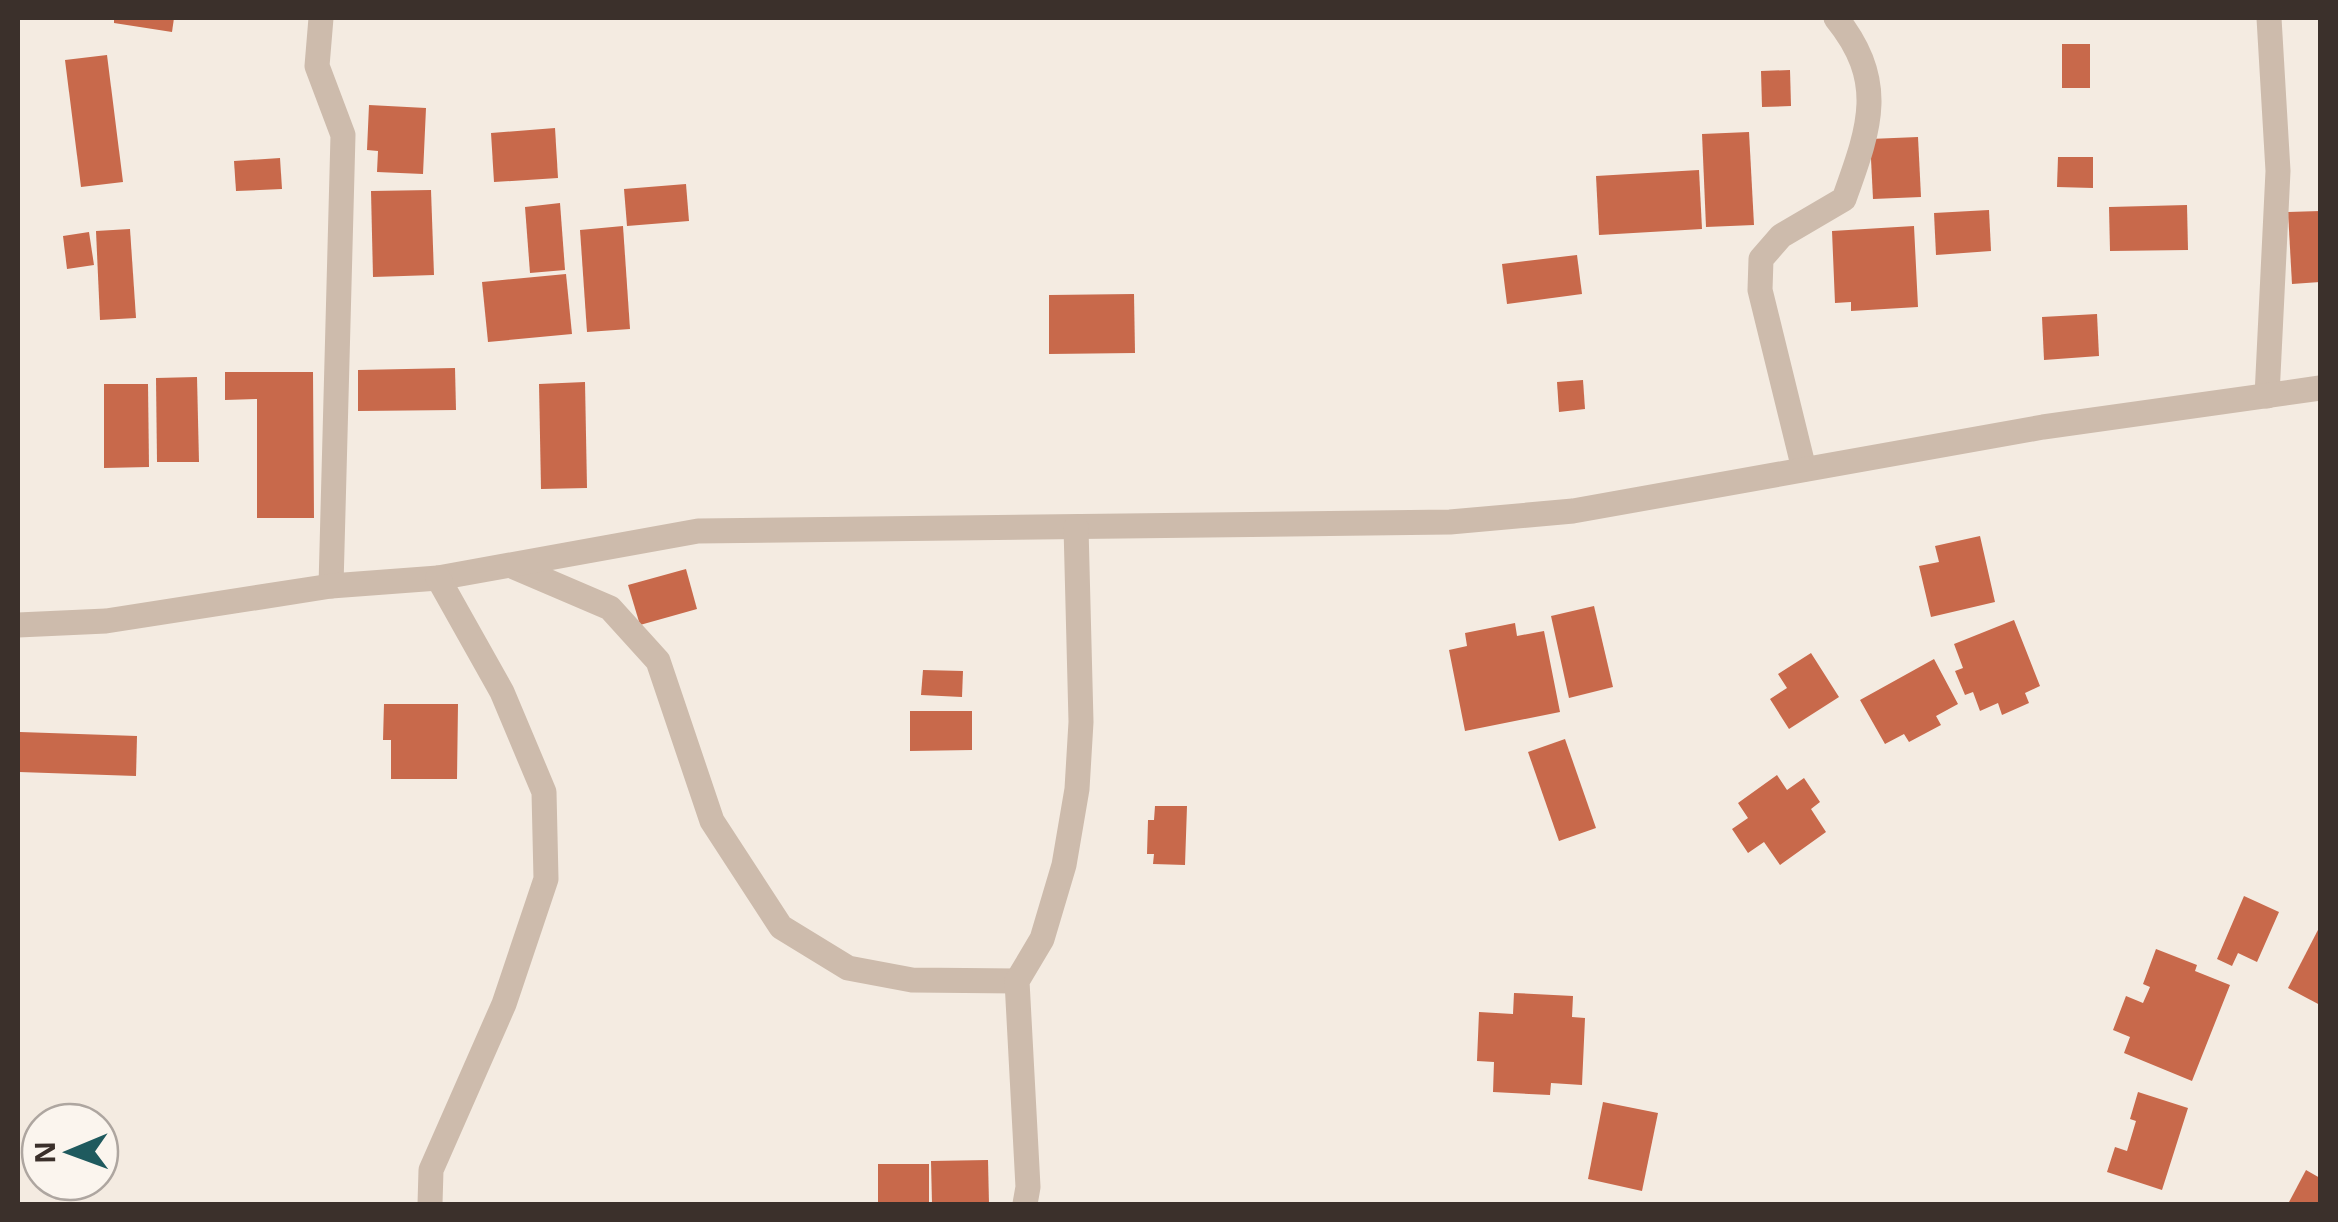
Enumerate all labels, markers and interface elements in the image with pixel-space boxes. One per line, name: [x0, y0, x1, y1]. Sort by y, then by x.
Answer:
north arrow: [20, 1102, 120, 1202]
text: N: [25, 1141, 63, 1164]

